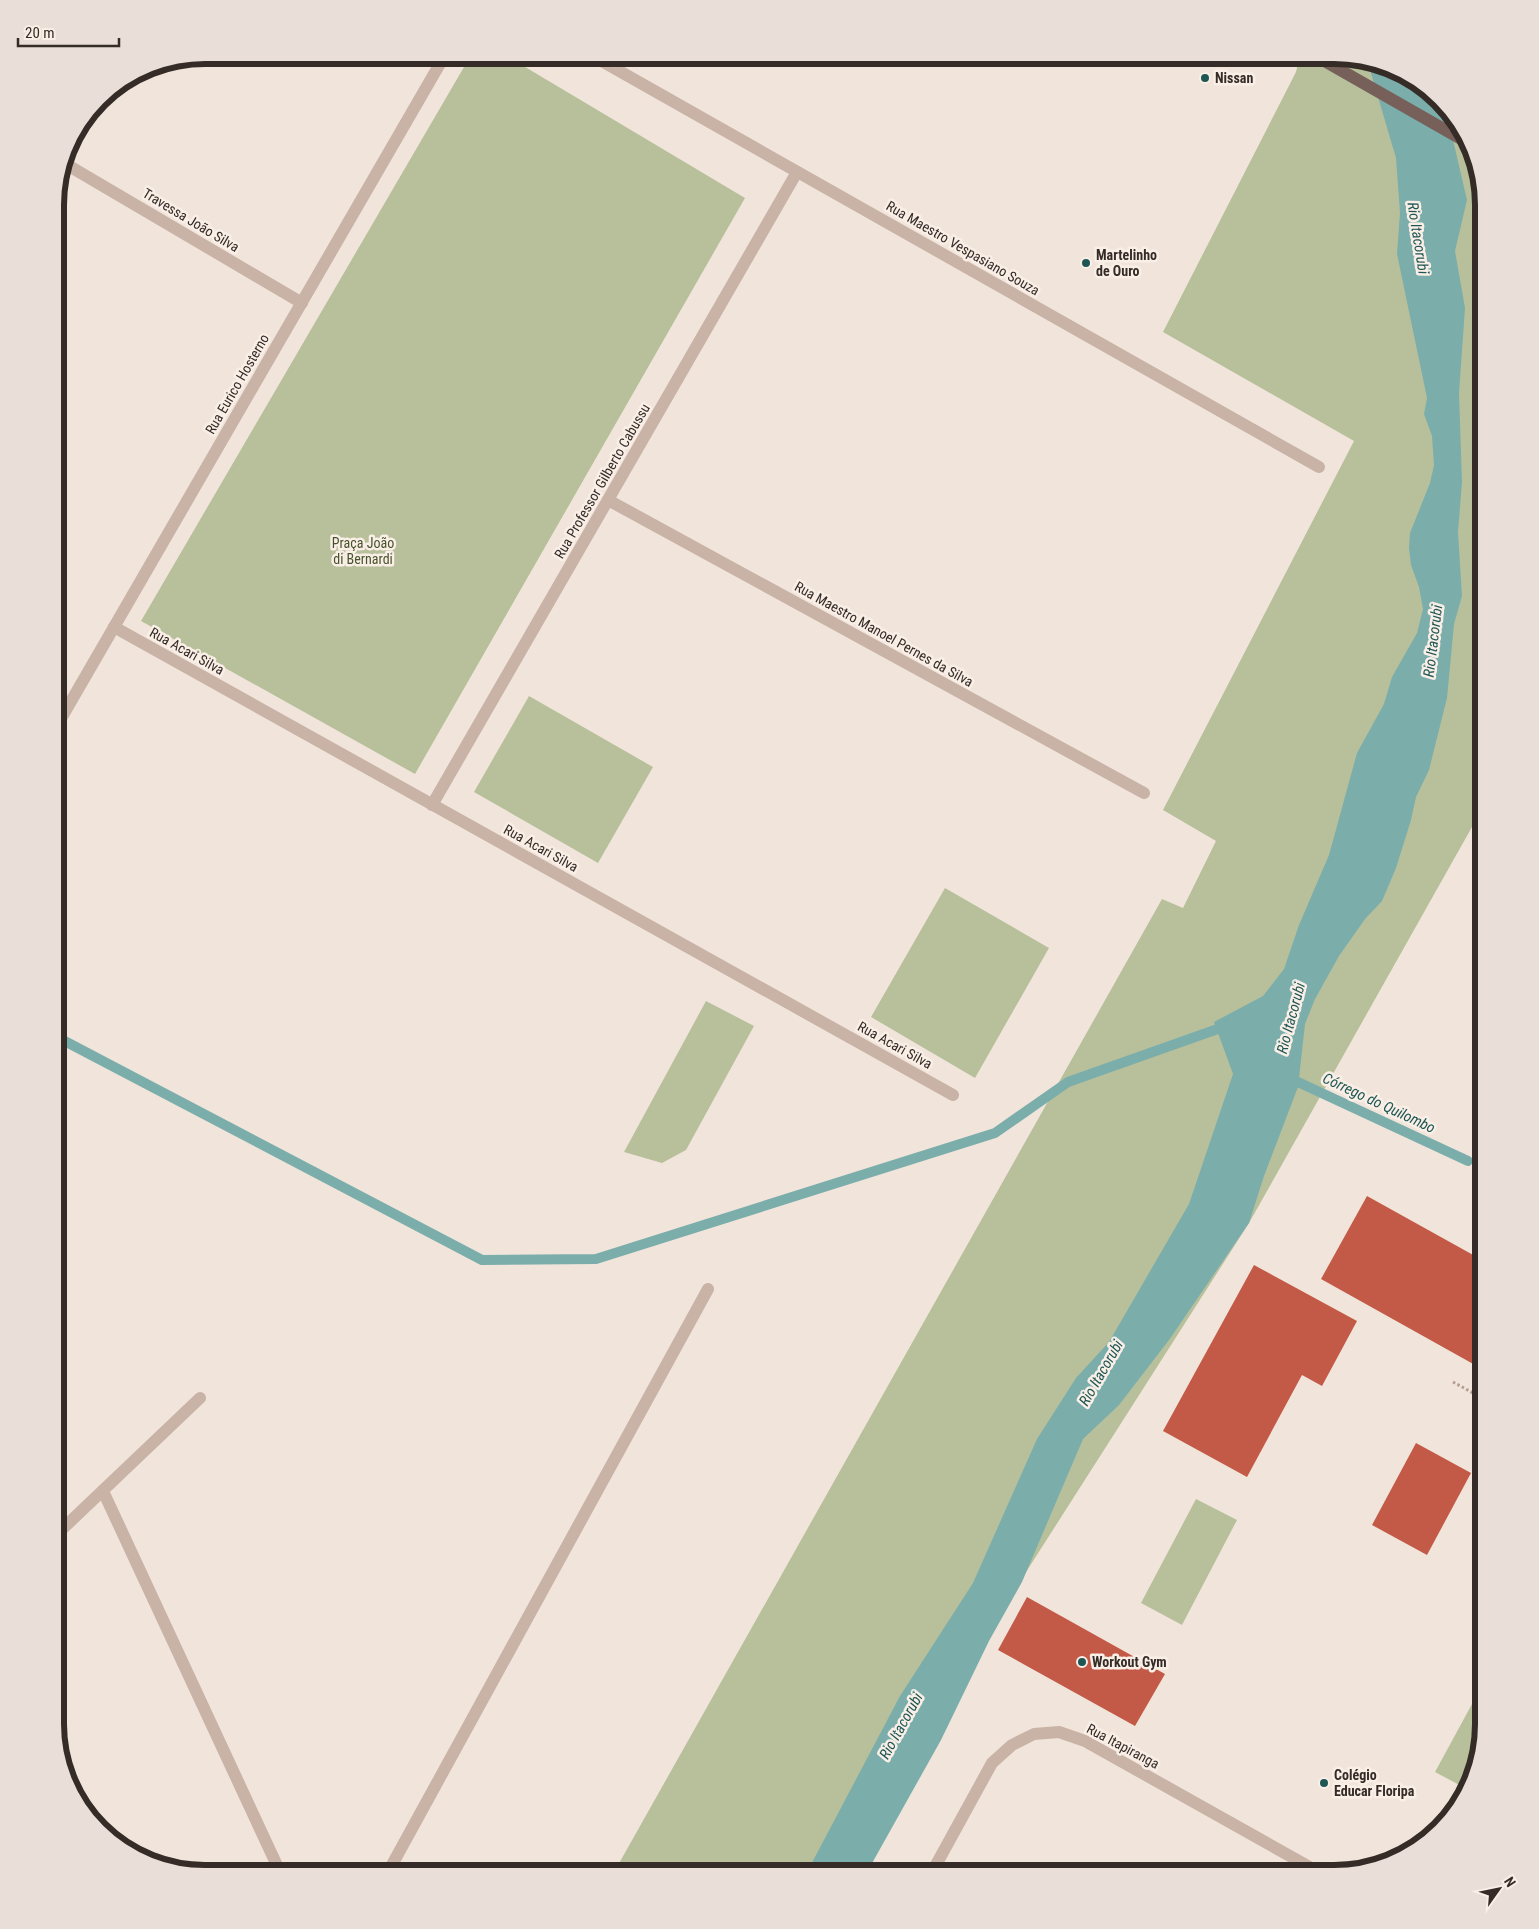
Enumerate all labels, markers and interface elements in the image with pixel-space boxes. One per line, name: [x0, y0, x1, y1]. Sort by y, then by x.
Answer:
scale bar: [18, 15, 119, 47]
text: 20 m: [25, 24, 55, 42]
place label: Nissan: [1215, 70, 1253, 86]
marker: Nissan: [1199, 72, 1211, 84]
street label: Travessa João Silva: [140, 185, 242, 255]
street label: Rua Maestro Vespasiano Souza: [884, 198, 1042, 298]
water label: Rio Itacorubi: [1403, 201, 1433, 276]
place label: Martelinho de Ouro: [1096, 247, 1157, 279]
marker: Martelinho de Ouro: [1080, 257, 1092, 269]
street label: Rua Eurico Hosterno: [202, 331, 272, 437]
street label: Rua Professor Gilberto Cabussu: [551, 401, 653, 561]
park label: Praça João di Bernardi: [332, 535, 394, 567]
street label: Rua Maestro Manoel Pernes da Silva: [792, 578, 976, 690]
water label: Rio Itacorubi: [1420, 603, 1446, 678]
street label: Rua Acari Silva: [147, 624, 227, 678]
street label: Rua Acari Silva: [501, 821, 581, 875]
water label: Rio Itacorubi: [1273, 980, 1309, 1055]
street label: Rua Acari Silva: [855, 1018, 935, 1072]
water label: Córrego do Quilombo: [1320, 1069, 1438, 1137]
water label: Rio Itacorubi: [1075, 1336, 1127, 1409]
place label: Workout Gym: [1092, 1654, 1167, 1670]
marker: Workout Gym: [1076, 1656, 1088, 1668]
water label: Rio Itacorubi: [876, 1689, 927, 1762]
street label: Rua Itapiranga: [1084, 1720, 1162, 1772]
place label: Colégio Educar Floripa: [1334, 1767, 1415, 1799]
marker: Colégio Educar Floripa: [1318, 1777, 1330, 1789]
north arrow: [1474, 1864, 1524, 1914]
text: N: [1501, 1874, 1519, 1890]

